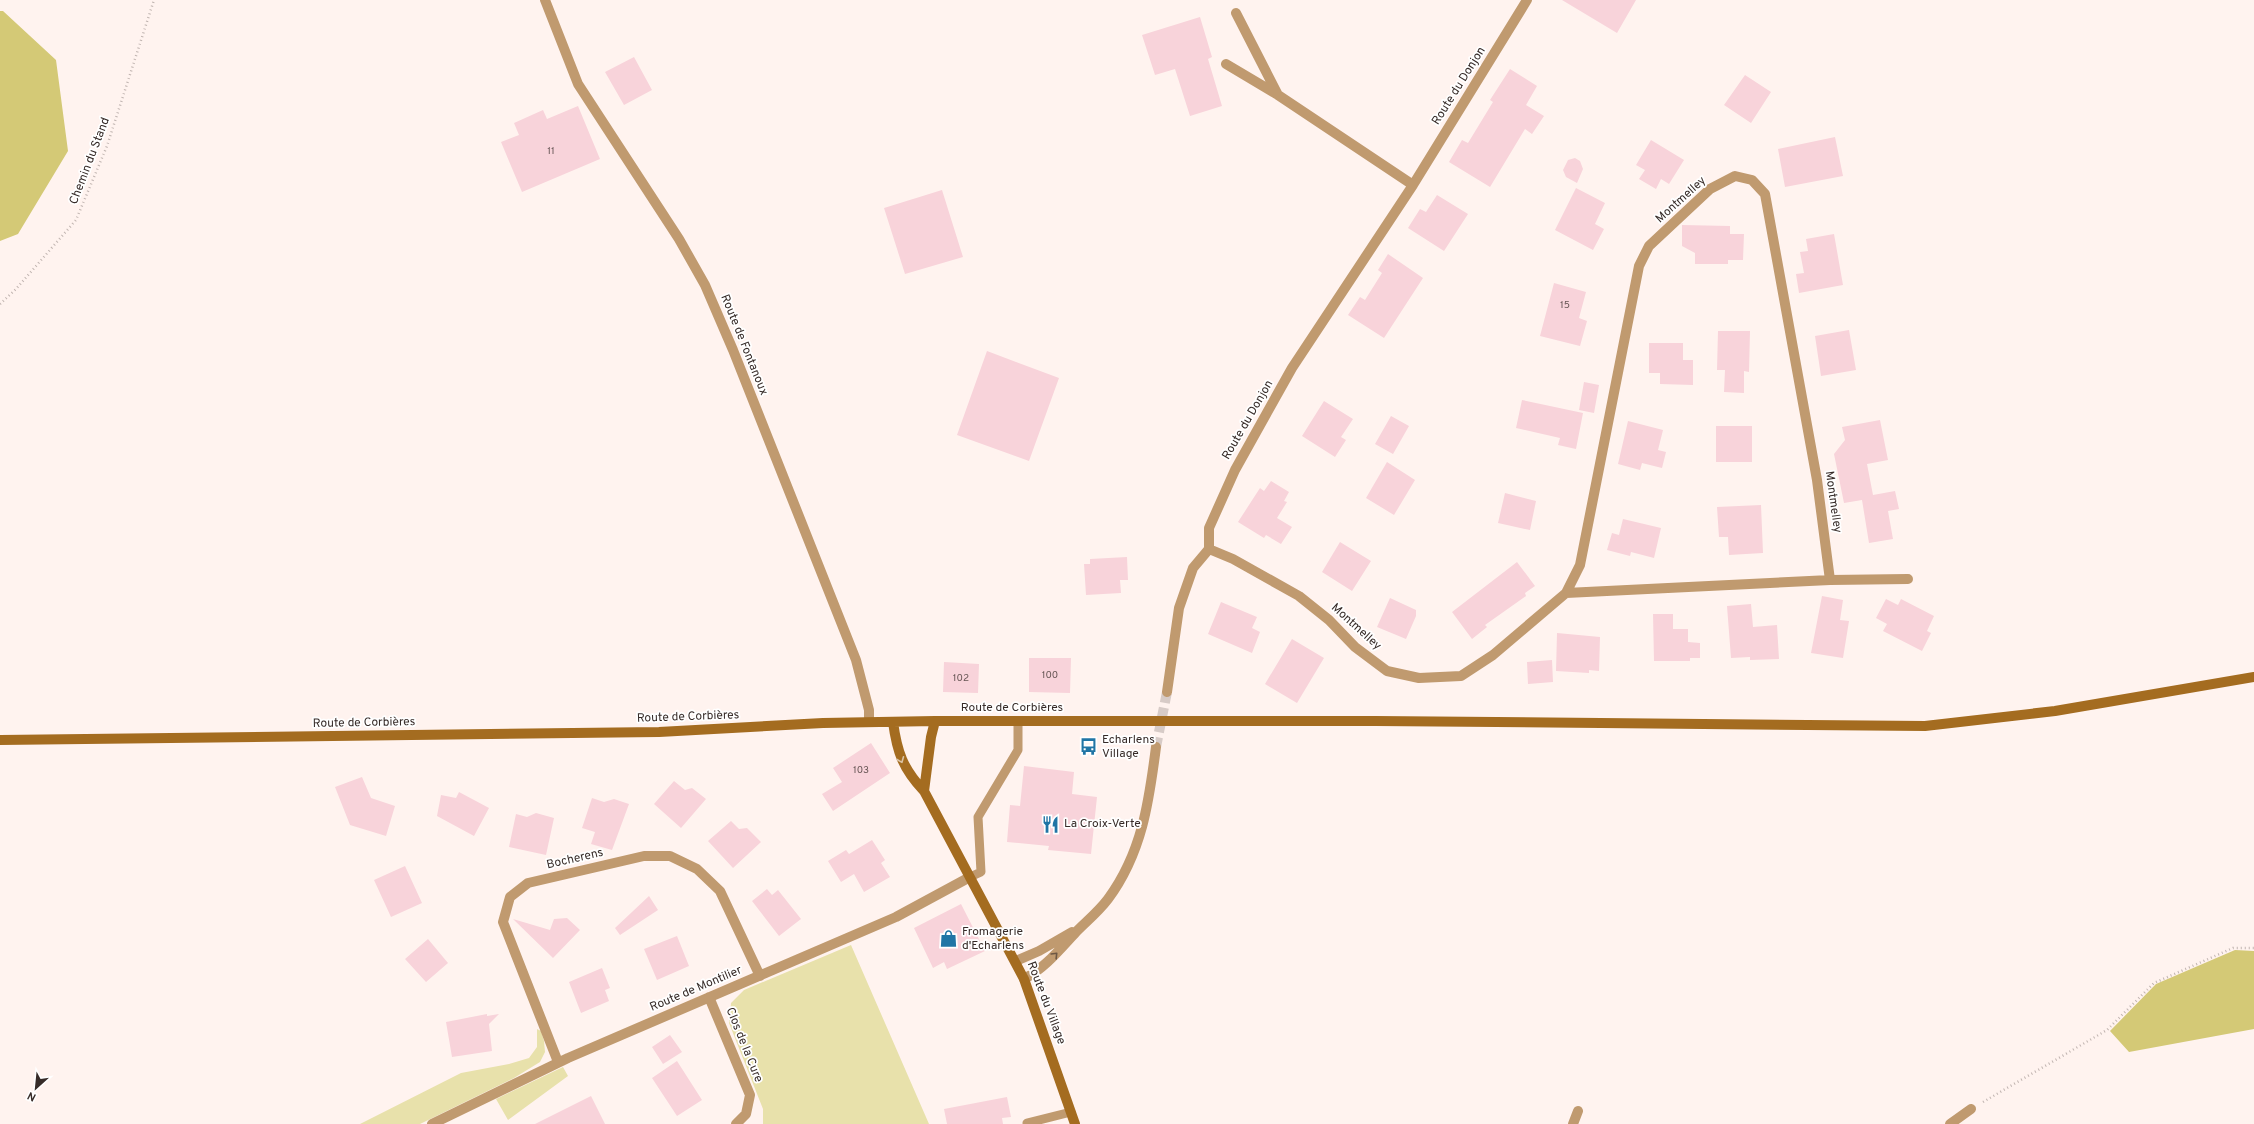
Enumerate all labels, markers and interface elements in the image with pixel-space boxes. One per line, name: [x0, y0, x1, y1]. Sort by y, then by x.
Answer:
street label: Route du Donjon: [1429, 44, 1489, 128]
street label: Chemin du Stand: [66, 115, 114, 207]
house number: 11: [547, 145, 555, 158]
street label: Montmelley: [1652, 173, 1710, 227]
street label: Route de Fontanoux: [716, 292, 772, 398]
house number: 15: [1560, 299, 1570, 312]
street label: Route du Donjon: [1219, 377, 1277, 463]
street label: Montmelley: [1821, 470, 1845, 534]
street label: Montmelley: [1327, 600, 1385, 654]
house number: 100: [1042, 669, 1058, 682]
house number: 102: [953, 672, 969, 685]
street label: Route de Corbières: [961, 700, 1063, 716]
street label: Route de Corbières: [637, 707, 739, 727]
street label: Route de Corbières: [313, 714, 415, 732]
place label: Echarlens Village: [1102, 732, 1155, 762]
bus stop icon: Echarlens Village: [1079, 737, 1099, 757]
one-way arrow: [897, 756, 905, 763]
house number: 103: [853, 764, 869, 777]
restaurant icon: La Croix-Verte: [1041, 814, 1061, 834]
place label: La Croix-Verte: [1064, 816, 1141, 832]
street label: Bocherens: [545, 845, 605, 873]
place label: Fromagerie d'Echarlens: [962, 924, 1024, 954]
shop icon: Fromagerie d'Echarlens: [939, 929, 959, 949]
one-way arrow: [1050, 952, 1058, 960]
street label: Route du Village: [1023, 959, 1069, 1047]
street label: Route de Montilier: [648, 962, 745, 1016]
street label: Clos de la Cure: [722, 1005, 766, 1085]
north arrow: [16, 1068, 56, 1108]
text: N: [25, 1088, 39, 1104]

